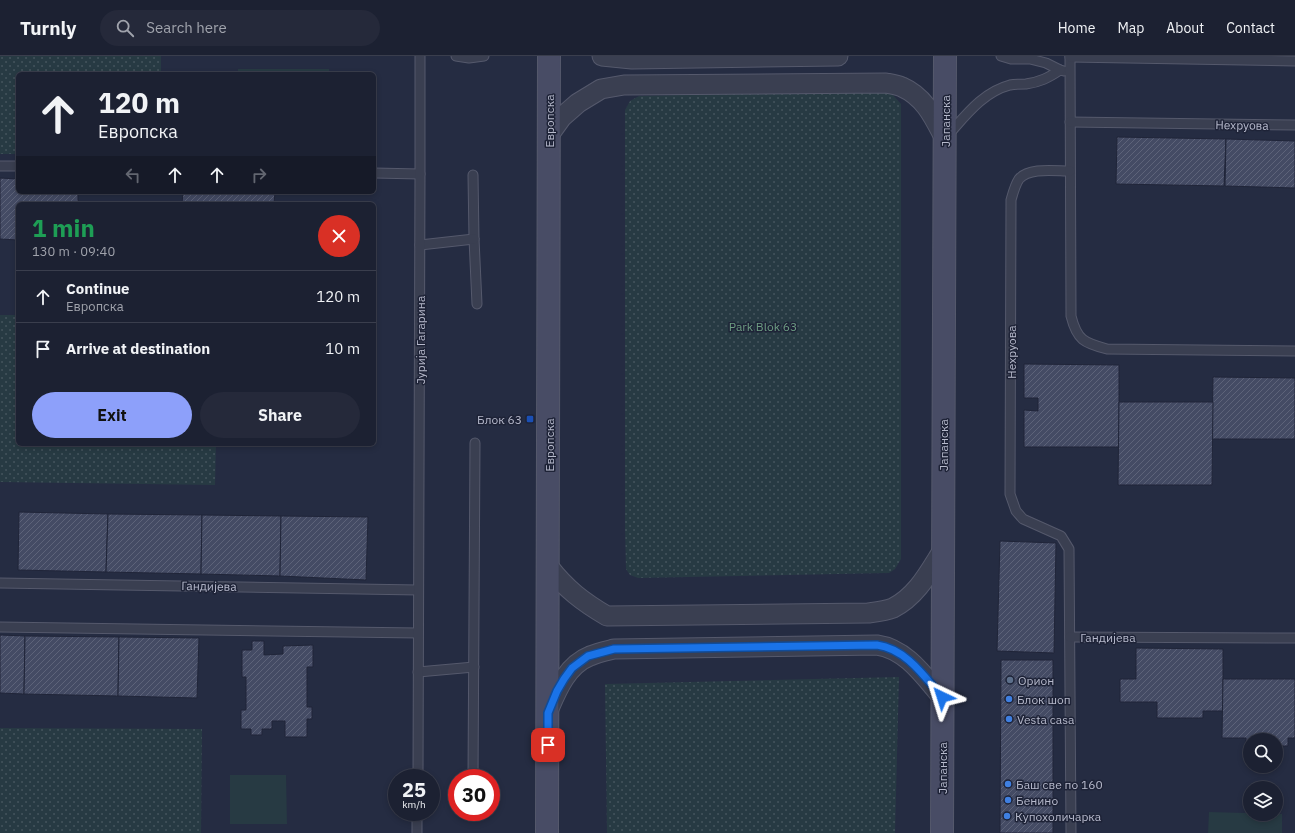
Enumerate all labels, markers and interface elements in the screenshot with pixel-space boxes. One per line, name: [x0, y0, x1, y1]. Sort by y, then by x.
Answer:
search box: [100, 10, 380, 46]
text: Turnly: [20, 16, 76, 40]
icon: search: [114, 17, 136, 39]
text: Search here: [146, 18, 227, 37]
text: Home: [1058, 19, 1095, 37]
text: Map: [1117, 19, 1144, 37]
text: About: [1166, 19, 1204, 37]
text: Contact: [1226, 19, 1275, 37]
text: 120 m: [98, 84, 180, 121]
icon: ahead: [32, 88, 84, 140]
street label: Европска: [542, 94, 557, 148]
street label: Јапанска: [938, 95, 953, 147]
street label: Нехруова: [1215, 117, 1269, 133]
text: Европска: [98, 120, 178, 143]
icon: left: [122, 164, 144, 186]
icon: ahead: [164, 164, 186, 186]
icon: ahead: [206, 164, 228, 186]
icon: right: [248, 164, 270, 186]
text: 1 min: [32, 212, 95, 244]
button: close: [318, 215, 360, 257]
text: 130 m · 09:40: [32, 243, 115, 260]
text: Continue: [66, 279, 130, 298]
icon: ahead: [32, 286, 54, 308]
text: 120 m: [316, 287, 360, 306]
street label: Јурија Гагарина: [413, 295, 428, 384]
text: Европска: [66, 298, 124, 315]
park label: Park Blok 63: [729, 319, 797, 334]
street label: Нехруова: [1004, 325, 1019, 379]
icon: arrive: [32, 338, 54, 360]
text: Arrive at destination: [66, 339, 210, 358]
text: 10 m: [325, 339, 360, 358]
button: Exit: [32, 392, 192, 438]
button: Share: [200, 392, 360, 438]
place label: Блок 63: [477, 412, 522, 427]
marker: Блок 63: [525, 414, 535, 424]
street label: Европска: [542, 418, 557, 472]
street label: Јапанска: [936, 419, 951, 471]
street label: Гандијева: [181, 578, 237, 594]
street label: Гандијева: [1080, 630, 1136, 645]
place label: Орион: [1018, 673, 1054, 688]
marker: Орион: [1005, 675, 1015, 685]
position arrow: [921, 676, 963, 718]
place label: Блок шоп: [1017, 692, 1071, 707]
marker: Блок шоп: [1004, 694, 1014, 704]
place label: Vesta casa: [1017, 712, 1075, 727]
marker: Vesta casa: [1004, 714, 1014, 724]
pin: [531, 728, 565, 762]
map controls: [1243, 733, 1283, 821]
button: search: [1243, 733, 1283, 773]
icon: arrive: [537, 734, 559, 756]
street label: Јапанска: [935, 742, 950, 794]
speed limit sign: 30: [448, 769, 500, 821]
text: 25: [402, 776, 426, 803]
place label: Баш све по 160: [1016, 777, 1103, 792]
marker: Баш све по 160: [1003, 779, 1013, 789]
button: layers: [1243, 781, 1283, 821]
place label: Бенино: [1016, 793, 1058, 808]
marker: Бенино: [1003, 795, 1013, 805]
text: km/h: [402, 798, 426, 811]
place label: Купохоличарка: [1015, 809, 1102, 824]
marker: Купохоличарка: [1002, 811, 1012, 821]

